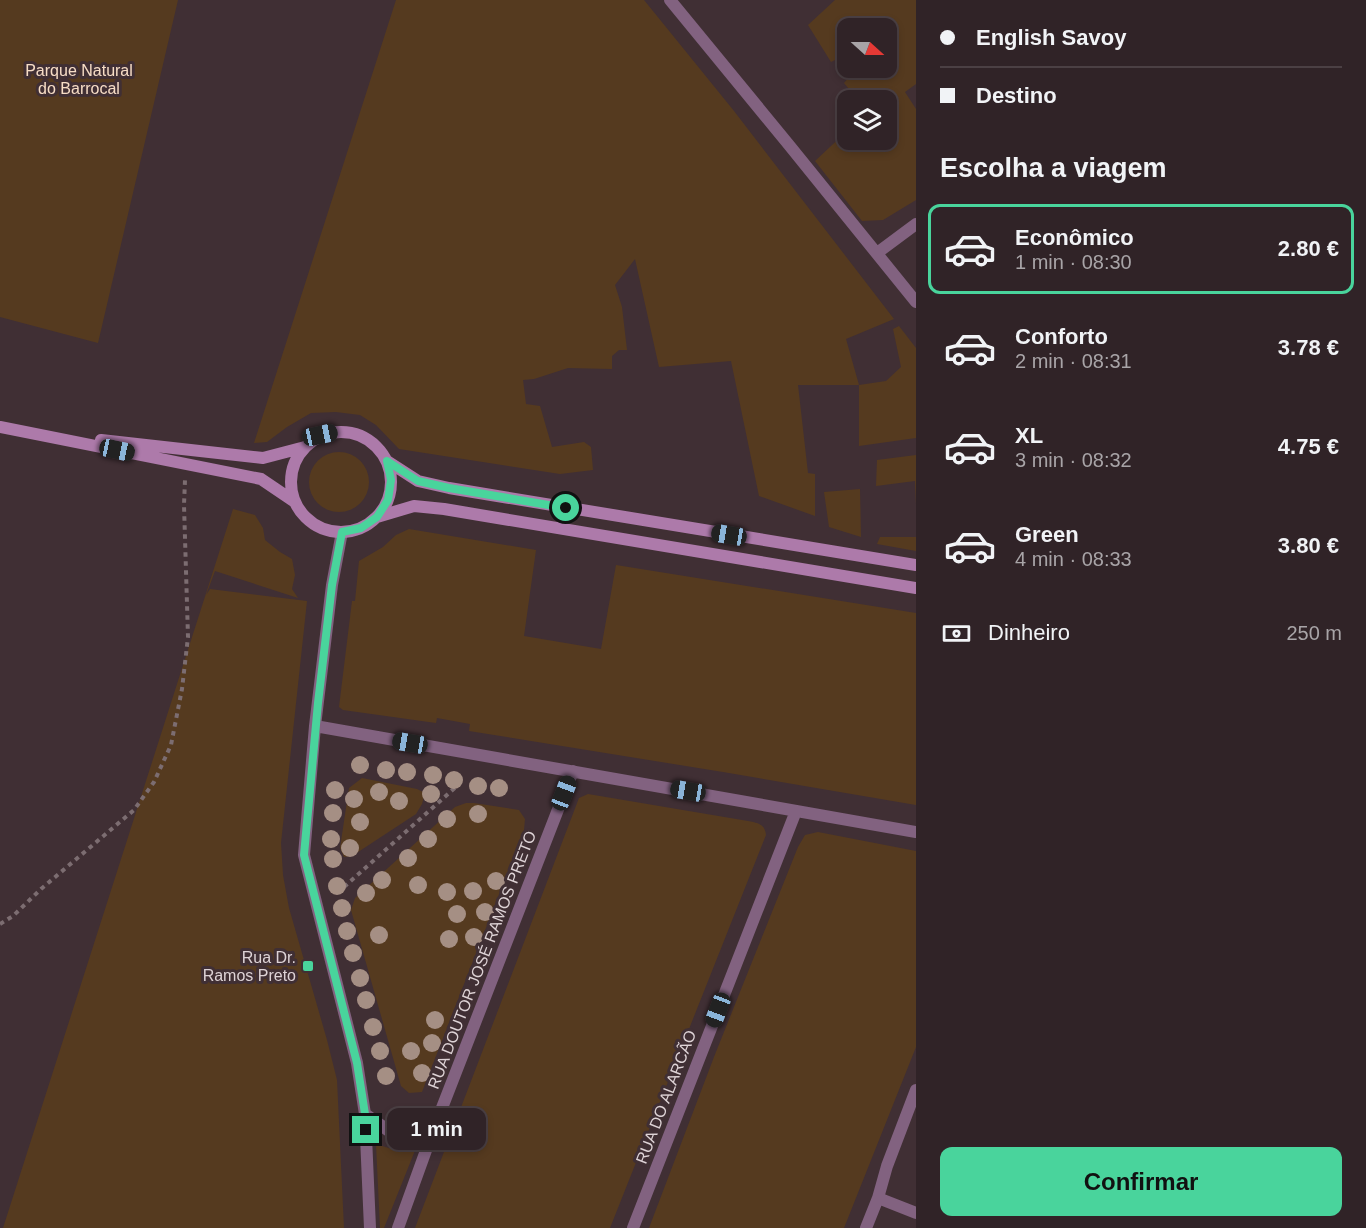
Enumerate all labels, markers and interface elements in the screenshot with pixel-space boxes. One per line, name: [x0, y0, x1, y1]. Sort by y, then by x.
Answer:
north arrow: [837, 18, 897, 78]
map controls: [837, 18, 897, 150]
text: English Savoy: [976, 25, 1126, 50]
park label: Parque Natural do Barrocal: [25, 62, 133, 97]
text: Destino: [976, 83, 1057, 108]
button: layers: [837, 90, 897, 150]
text: Escolha a viagem: [940, 153, 1167, 183]
icon: car: [943, 222, 997, 276]
text: Econômico: [1015, 225, 1134, 250]
text: 2.80 €: [1278, 236, 1339, 261]
text: 1 min · 08:30: [1015, 251, 1132, 273]
icon: car: [943, 321, 997, 375]
text: Conforto: [1015, 324, 1108, 349]
text: 3.78 €: [1278, 335, 1339, 360]
text: 2 min · 08:31: [1015, 350, 1132, 372]
icon: car: [943, 420, 997, 474]
car: [301, 422, 339, 448]
text: XL: [1015, 423, 1043, 448]
text: 4.75 €: [1278, 434, 1339, 459]
car: [98, 437, 136, 463]
text: 3 min · 08:32: [1015, 449, 1132, 471]
route start: [552, 494, 579, 521]
icon: car: [943, 519, 997, 573]
text: Green: [1015, 522, 1079, 547]
car: [710, 523, 748, 547]
text: 3.80 €: [1278, 533, 1339, 558]
text: 4 min · 08:33: [1015, 548, 1132, 570]
icon: cash: [940, 617, 973, 650]
text: Dinheiro: [988, 620, 1070, 645]
text: 250 m: [1286, 622, 1342, 644]
car: [391, 731, 429, 755]
car: [549, 773, 579, 813]
car: [669, 779, 707, 803]
street label: RUA DOUTOR JOSÉ RAMOS PRETO: [424, 828, 539, 1091]
place label: Rua Dr. Ramos Preto: [203, 949, 296, 984]
marker: Rua Dr. Ramos Preto: [301, 959, 315, 973]
car: [703, 990, 733, 1030]
street label: RUA DO ALARCÃO: [631, 1027, 699, 1166]
callout: 1 min: [387, 1109, 486, 1151]
route end: [352, 1116, 379, 1143]
text: 1 min: [410, 1118, 463, 1140]
button: Confirmar: [940, 1147, 1342, 1216]

